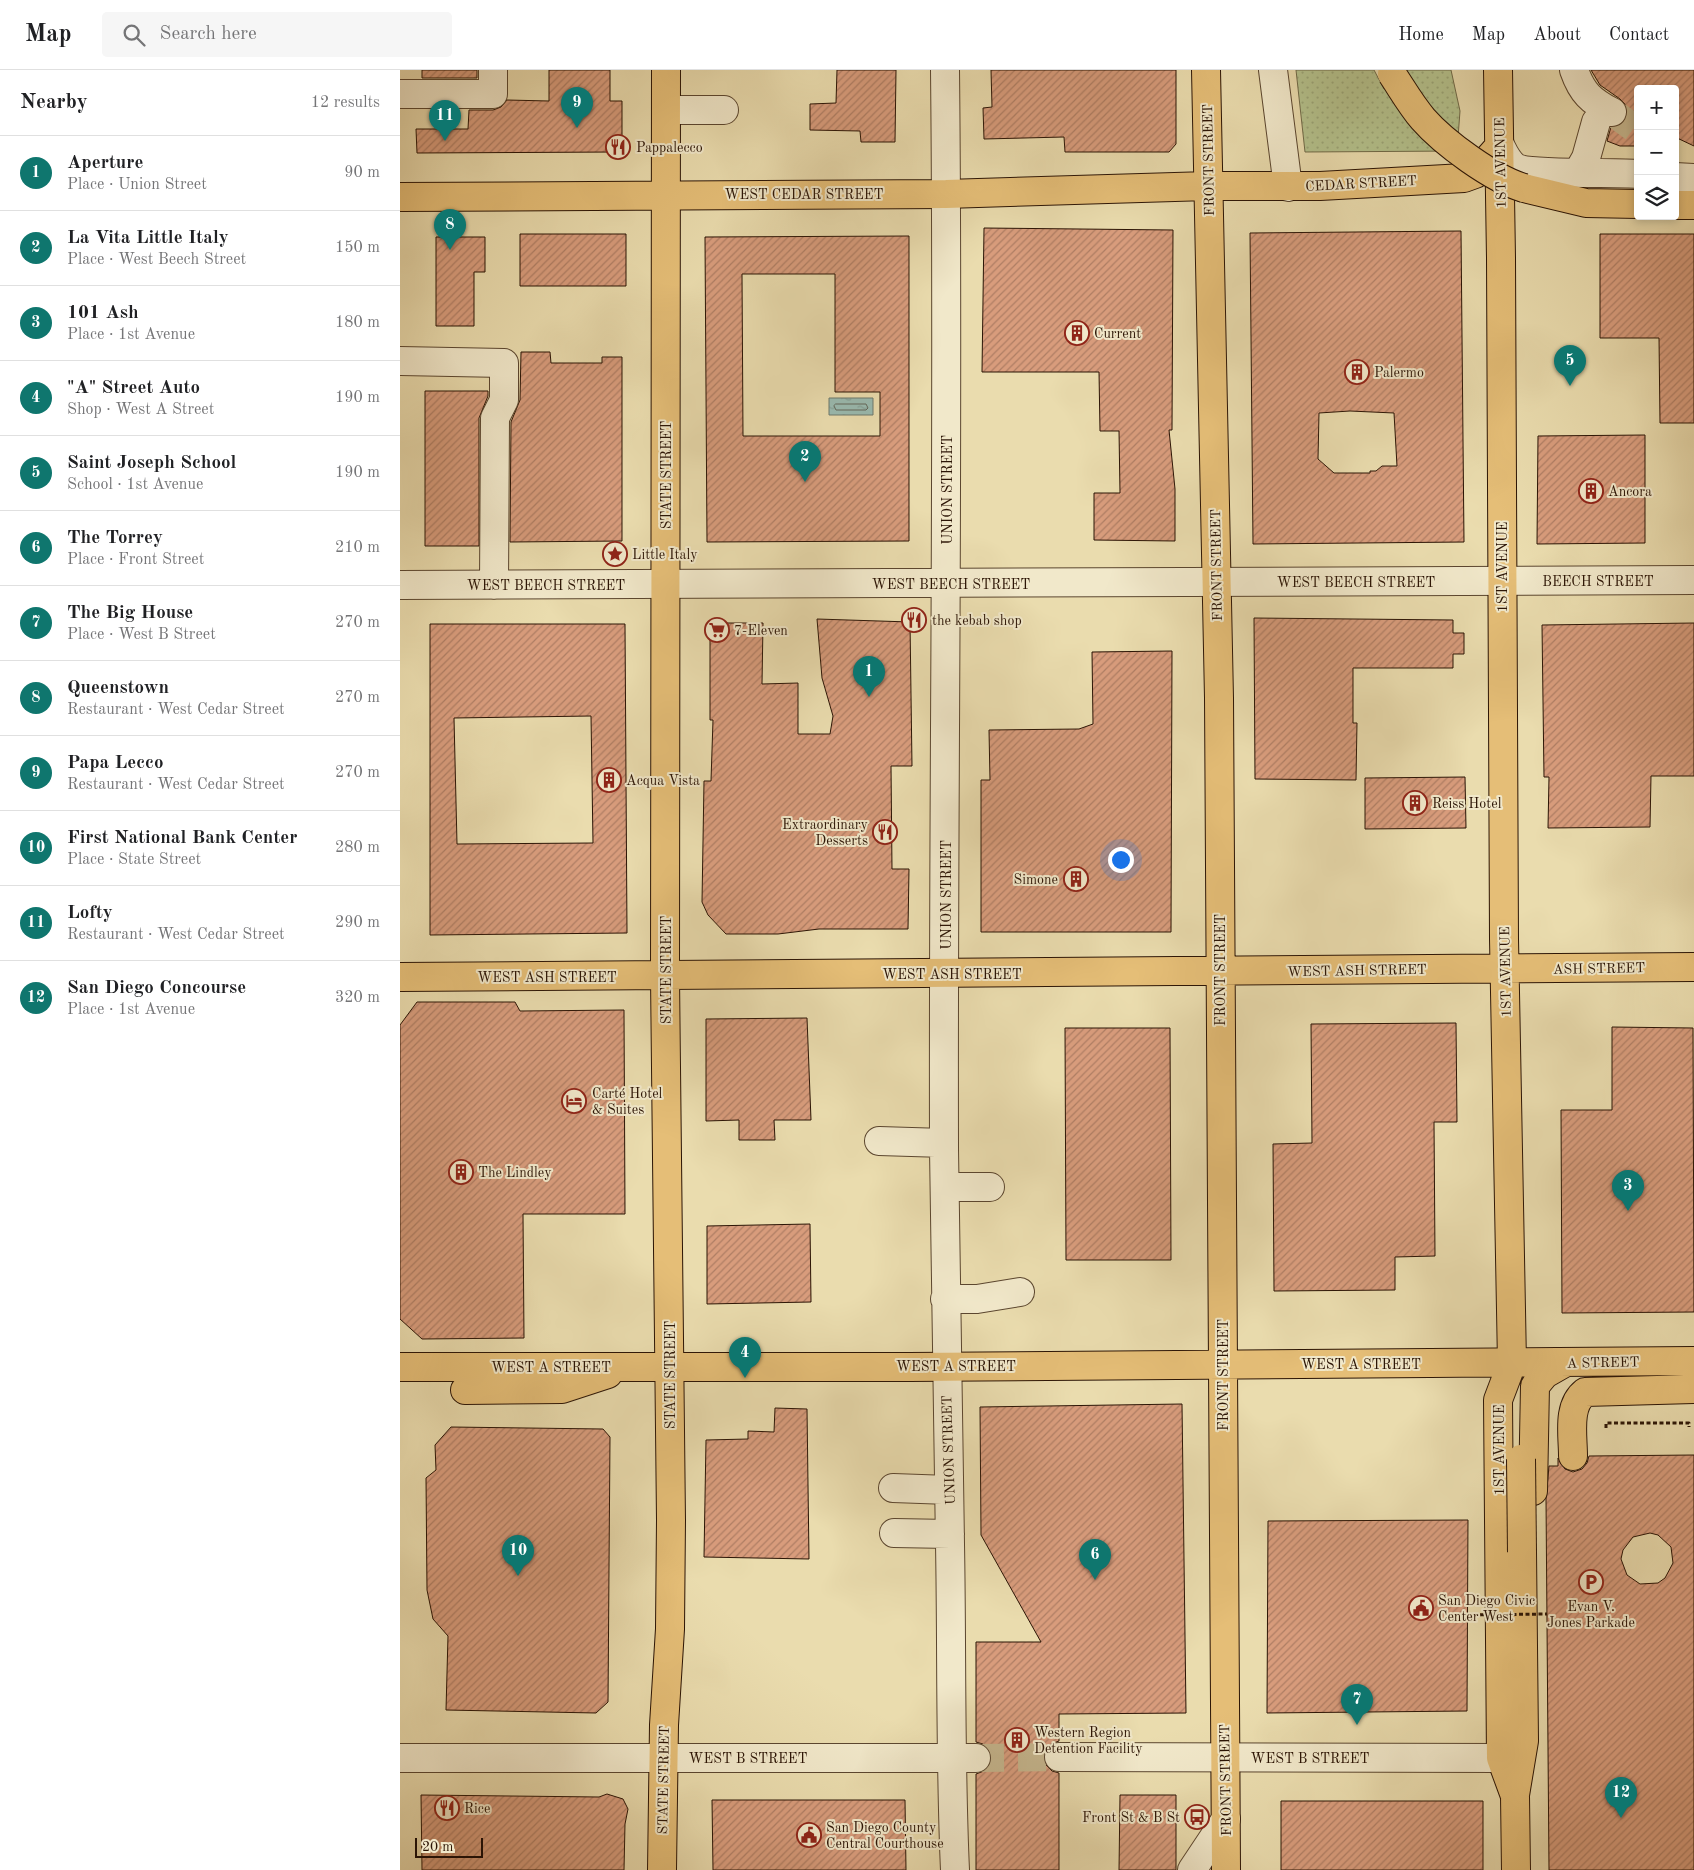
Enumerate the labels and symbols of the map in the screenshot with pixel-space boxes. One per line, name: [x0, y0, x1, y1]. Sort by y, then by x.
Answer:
pin: 9: [561, 87, 593, 128]
pin: 11: [429, 100, 461, 141]
street label: FRONT STREET: [1201, 104, 1217, 216]
street label: 1ST AVENUE: [1493, 117, 1509, 209]
restaurant icon: Pappalecco: [605, 134, 631, 160]
place label: Pappalecco: [636, 141, 703, 155]
street label: CEDAR STREET: [1305, 174, 1417, 194]
street label: WEST CEDAR STREET: [725, 188, 883, 202]
pin: 8: [434, 209, 466, 250]
building icon: Current: [1064, 320, 1090, 346]
place label: Current: [1094, 327, 1141, 341]
pin: 5: [1554, 345, 1586, 386]
building icon: Palermo: [1344, 359, 1370, 385]
place label: Palermo: [1374, 366, 1424, 380]
street label: STATE STREET: [660, 421, 674, 529]
street label: UNION STREET: [941, 435, 955, 545]
pin: 2: [789, 441, 821, 482]
building icon: Ancora: [1578, 478, 1604, 504]
place label: Ancora: [1608, 485, 1652, 499]
street label: FRONT STREET: [1209, 509, 1225, 621]
street label: 1ST AVENUE: [1496, 522, 1510, 612]
place icon: Little Italy: [602, 541, 628, 567]
place label: Little Italy: [632, 548, 698, 562]
street label: BEECH STREET: [1542, 575, 1654, 589]
street label: WEST BEECH STREET: [1277, 576, 1435, 590]
street label: WEST BEECH STREET: [872, 578, 1030, 592]
street label: WEST BEECH STREET: [467, 579, 625, 593]
restaurant icon: the kebab shop: [901, 607, 927, 633]
place label: the kebab shop: [932, 614, 1022, 628]
supermarket icon: 7-Eleven: [704, 617, 730, 643]
place label: 7-Eleven: [734, 624, 788, 638]
pin: 1: [853, 656, 885, 697]
building icon: Acqua Vista: [596, 767, 622, 793]
place label: Acqua Vista: [626, 774, 700, 788]
building icon: Reiss Hotel: [1402, 790, 1428, 816]
place label: Reiss Hotel: [1432, 797, 1502, 811]
place label: Extraordinary Desserts: [782, 818, 869, 848]
restaurant icon: Extraordinary Desserts: [872, 819, 898, 845]
street label: UNION STREET: [940, 840, 954, 950]
your location: [1108, 847, 1134, 873]
building icon: Simone: [1063, 866, 1089, 892]
place label: Simone: [1013, 873, 1058, 887]
street label: FRONT STREET: [1214, 914, 1228, 1026]
street label: STATE STREET: [660, 916, 674, 1024]
street label: 1ST AVENUE: [1498, 926, 1514, 1018]
street label: ASH STREET: [1553, 961, 1645, 977]
street label: WEST ASH STREET: [1287, 963, 1427, 979]
street label: WEST ASH STREET: [882, 968, 1022, 982]
street label: WEST ASH STREET: [477, 971, 617, 985]
place label: Carté Hotel & Suites: [592, 1087, 663, 1117]
hotel icon: Carté Hotel & Suites: [561, 1088, 587, 1114]
building icon: The Lindley: [448, 1159, 474, 1185]
place label: The Lindley: [478, 1166, 552, 1180]
pin: 3: [1612, 1170, 1644, 1211]
street label: FRONT STREET: [1217, 1319, 1231, 1431]
street label: STATE STREET: [664, 1321, 678, 1429]
pin: 4: [729, 1337, 761, 1378]
street label: A STREET: [1567, 1355, 1639, 1371]
street label: WEST A STREET: [1301, 1358, 1421, 1372]
street label: WEST A STREET: [896, 1360, 1016, 1374]
street label: WEST A STREET: [491, 1361, 611, 1375]
street label: UNION STREET: [940, 1395, 958, 1505]
street label: 1ST AVENUE: [1493, 1405, 1507, 1495]
pin: 10: [502, 1535, 534, 1576]
pin: 6: [1079, 1539, 1111, 1580]
parking icon: Evan V. Jones Parkade: [1578, 1569, 1604, 1595]
place label: San Diego Civic Center West: [1438, 1594, 1535, 1624]
public building icon: San Diego Civic Center West: [1408, 1595, 1434, 1621]
place label: Evan V. Jones Parkade: [1547, 1600, 1635, 1630]
pin: 7: [1341, 1684, 1373, 1725]
street label: FRONT STREET: [1218, 1724, 1234, 1836]
street label: STATE STREET: [656, 1726, 672, 1834]
place label: Western Region Detention Facility: [1034, 1726, 1143, 1756]
building icon: Western Region Detention Facility: [1004, 1727, 1030, 1753]
street label: WEST B STREET: [689, 1752, 807, 1766]
street label: WEST B STREET: [1251, 1752, 1369, 1766]
pin: 12: [1605, 1777, 1637, 1818]
restaurant icon: Rice: [434, 1795, 460, 1821]
place label: Rice: [464, 1802, 490, 1816]
bus stop icon: Front St & B St: [1184, 1804, 1210, 1830]
place label: Front St & B St: [1082, 1811, 1180, 1825]
place label: San Diego County Central Courthouse: [826, 1821, 944, 1851]
public building icon: San Diego County Central Courthouse: [796, 1822, 822, 1848]
scale bar: [415, 1835, 482, 1858]

